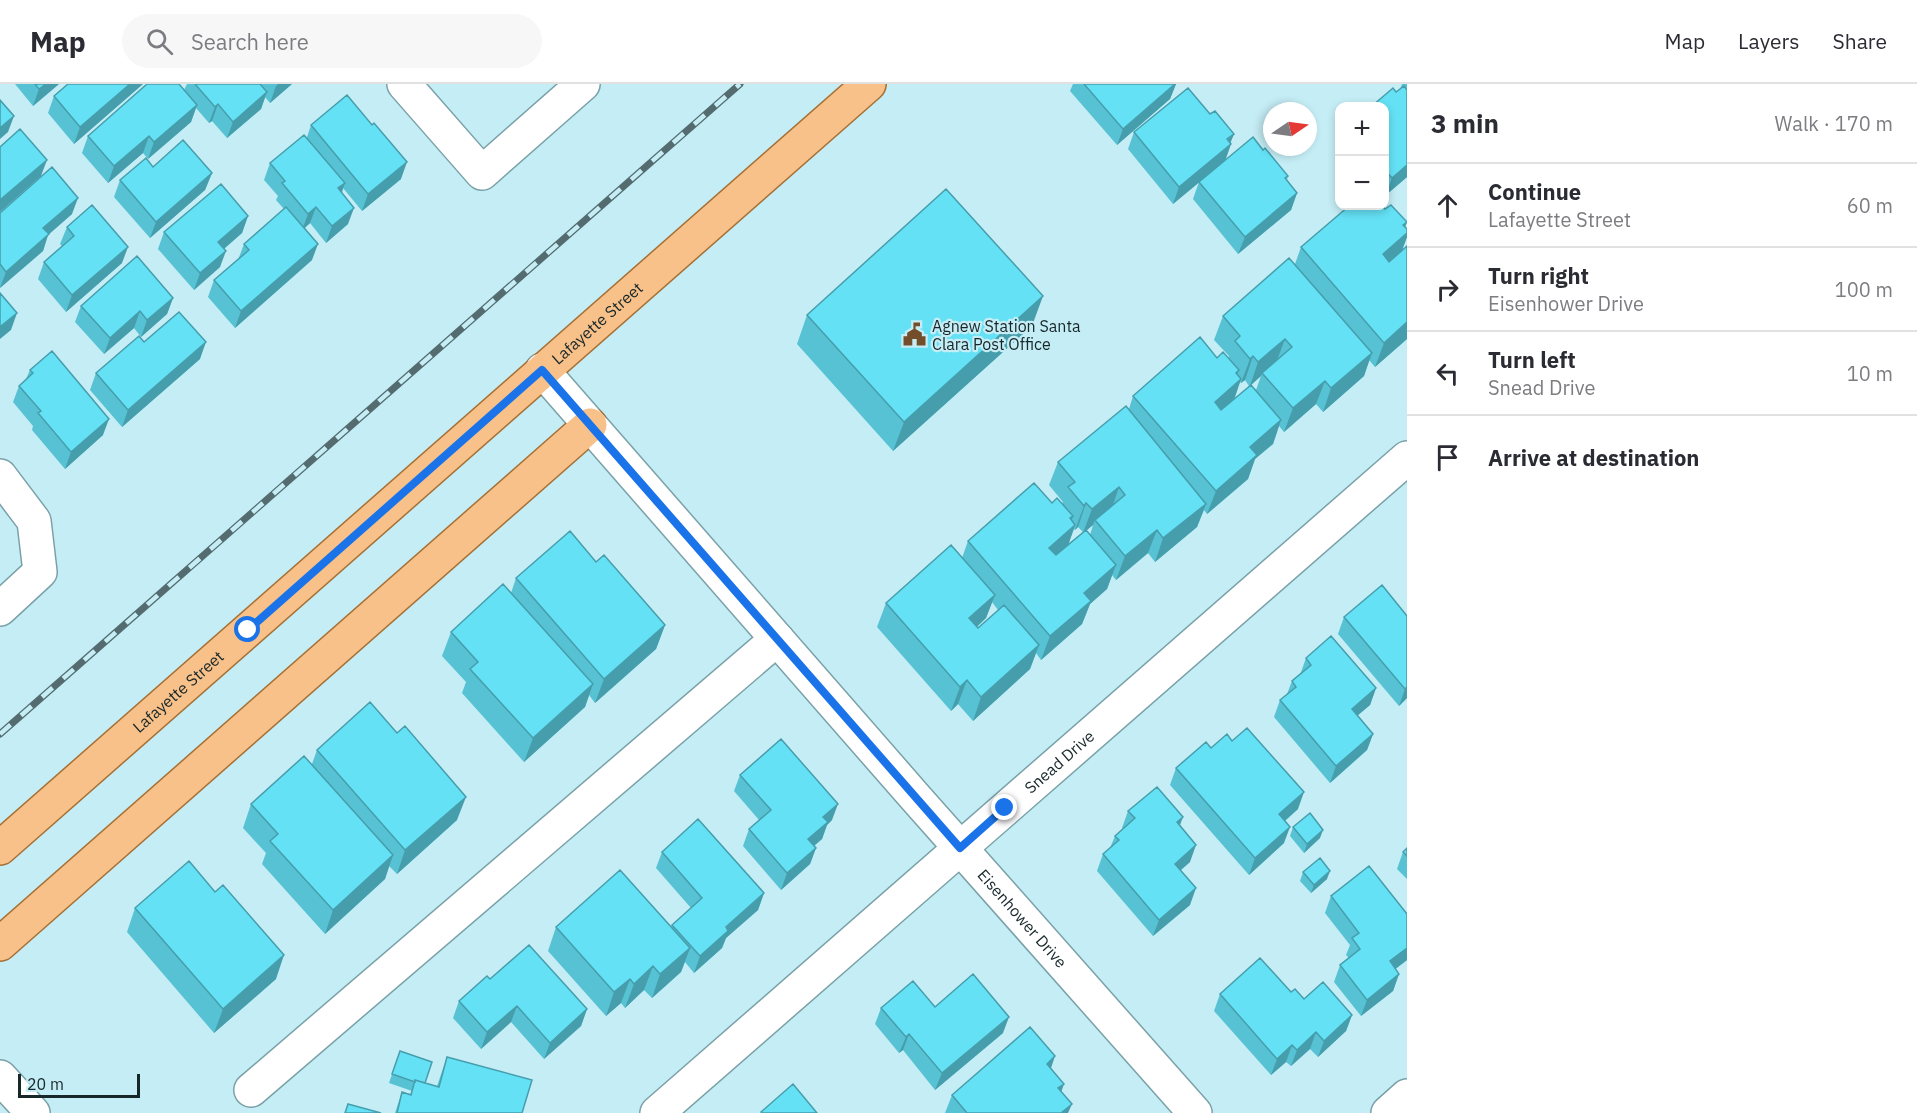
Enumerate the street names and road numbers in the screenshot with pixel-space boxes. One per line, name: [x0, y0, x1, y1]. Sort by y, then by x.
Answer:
street label: Lafayette Street: [547, 278, 647, 368]
street label: Lafayette Street: [128, 646, 228, 737]
street label: Snead Drive: [1020, 726, 1098, 798]
street label: Eisenhower Drive: [974, 865, 1071, 972]

